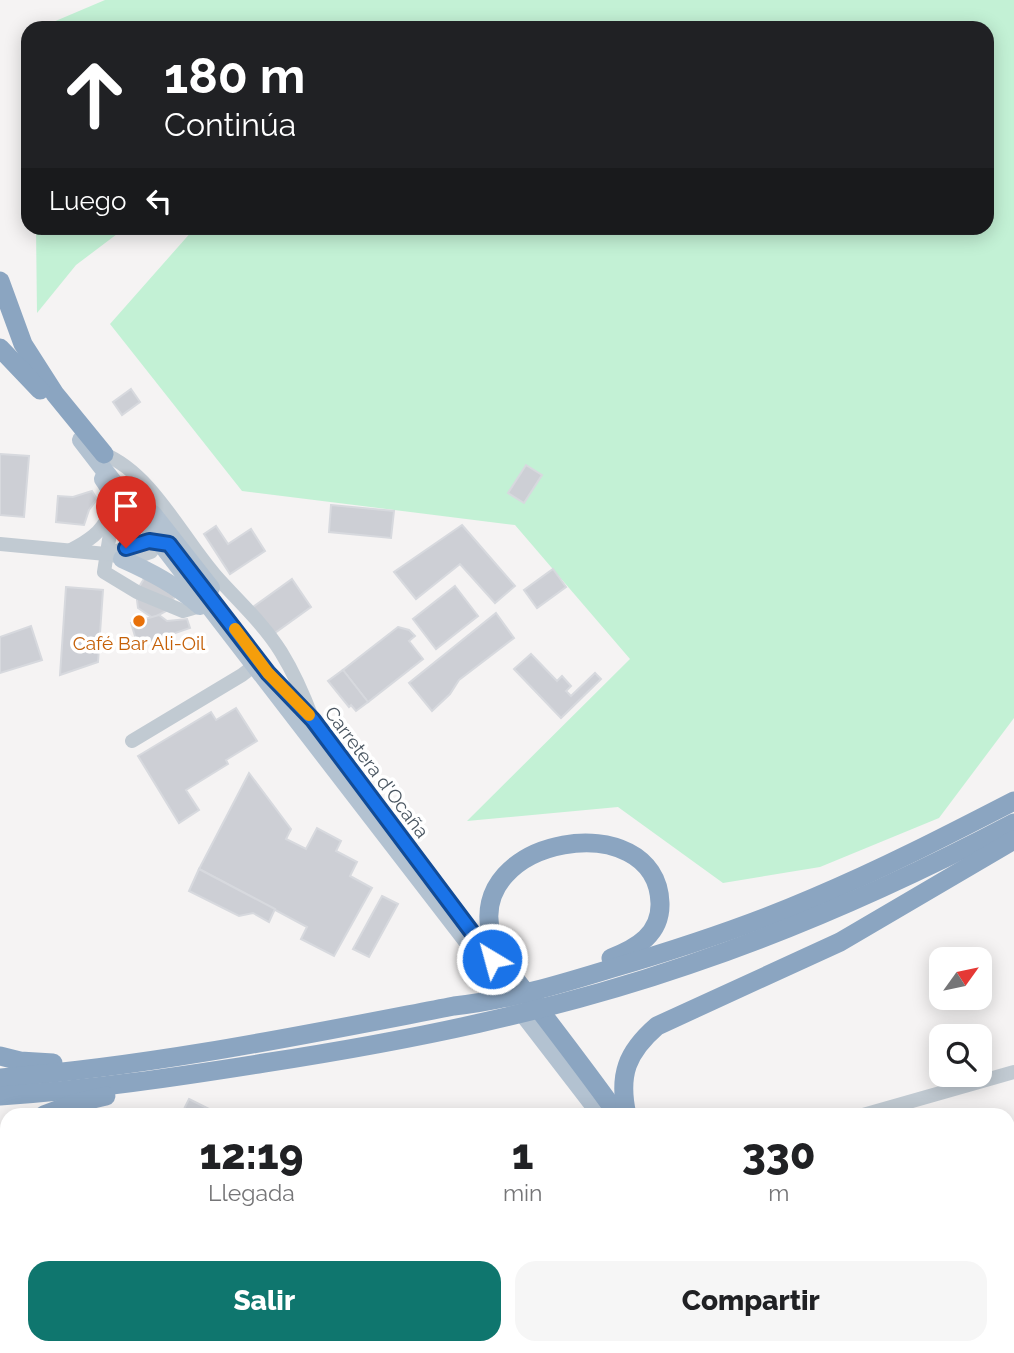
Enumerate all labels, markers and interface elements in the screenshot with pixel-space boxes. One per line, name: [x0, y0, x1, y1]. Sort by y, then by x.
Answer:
text: 180 m: [164, 47, 305, 104]
icon: ahead: [49, 49, 140, 140]
text: Continúa: [164, 106, 296, 143]
icon: left: [140, 182, 178, 220]
text: Luego: [49, 186, 126, 216]
pin: [96, 476, 156, 548]
icon: arrive: [107, 487, 145, 525]
marker: Café Bar Ali-Oil: [131, 613, 147, 629]
place label: Café Bar Ali-Oil: [73, 632, 206, 654]
street label: Carretera d'Ocaña: [320, 702, 434, 842]
position arrow: [455, 922, 529, 996]
north arrow: [929, 947, 992, 1010]
map controls: [929, 947, 992, 1087]
button: search: [929, 1024, 992, 1087]
text: 12:19: [199, 1130, 304, 1179]
text: 1: [512, 1130, 534, 1179]
text: 330: [742, 1130, 816, 1179]
text: Llegada: [208, 1179, 295, 1206]
text: min: [503, 1179, 543, 1206]
text: m: [768, 1179, 789, 1206]
button: Salir: [28, 1261, 501, 1341]
button: Compartir: [515, 1261, 987, 1341]

